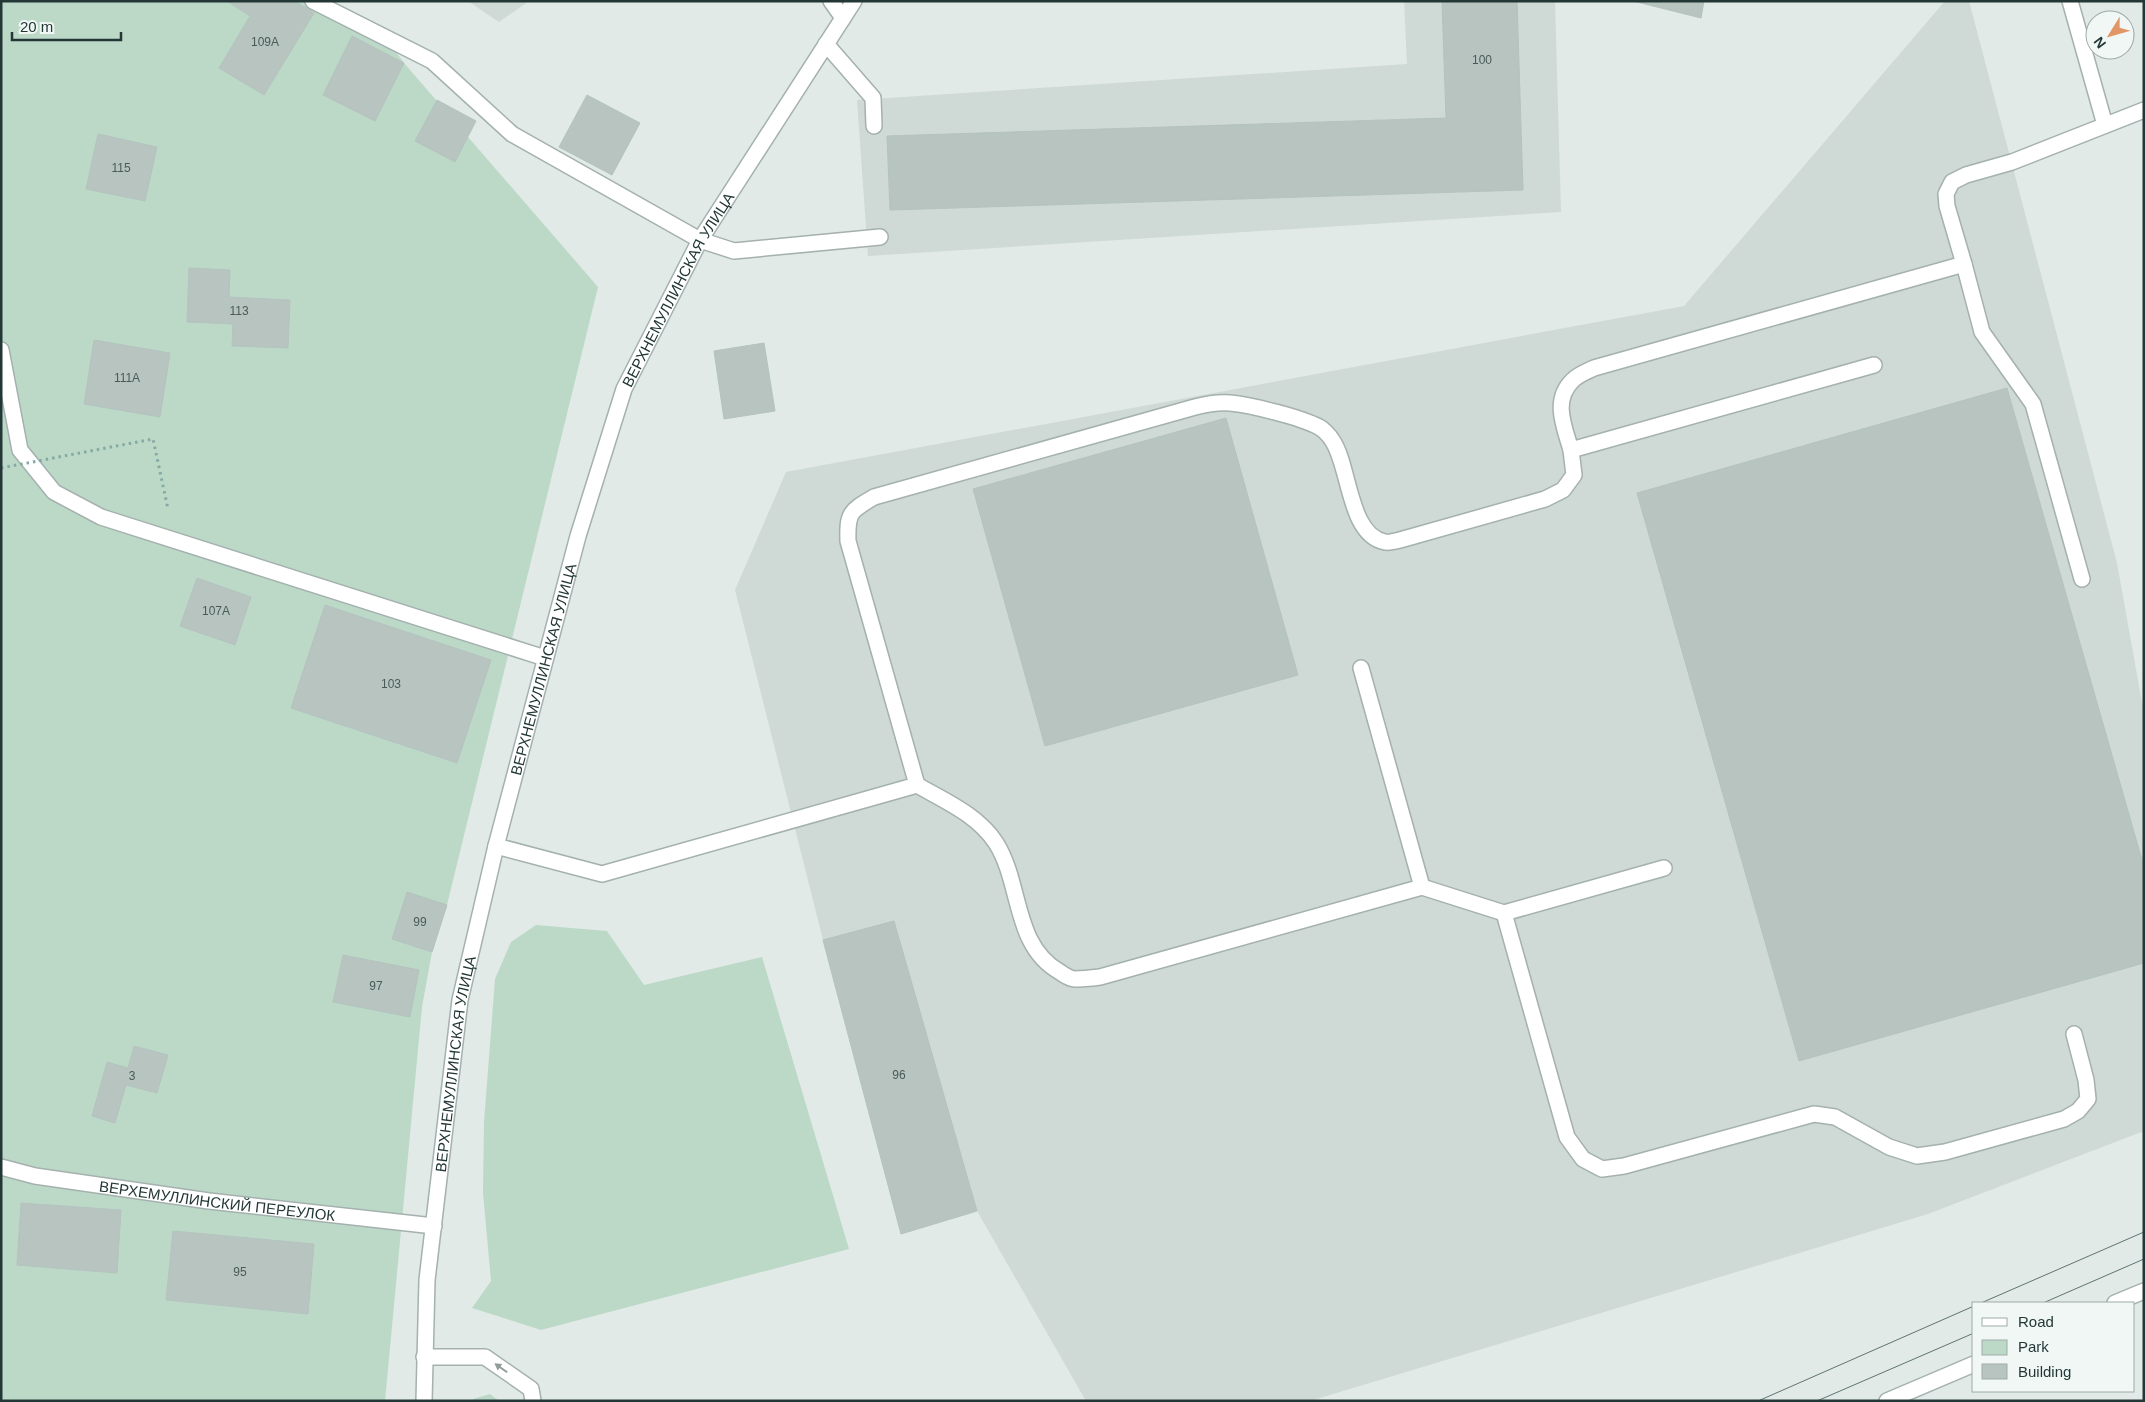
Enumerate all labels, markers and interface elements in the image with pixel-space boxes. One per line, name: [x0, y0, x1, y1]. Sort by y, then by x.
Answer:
scale bar: [12, 10, 121, 42]
north arrow: [2085, 10, 2135, 60]
text: 20 m: [20, 18, 53, 35]
text: N: [2090, 34, 2109, 52]
house number: 109А: [251, 35, 279, 49]
house number: 100: [1472, 53, 1492, 67]
house number: 115: [111, 161, 131, 175]
street label: ВЕРХНЕМУЛЛИНСКАЯ УЛИЦА: [618, 189, 737, 389]
house number: 113: [229, 304, 249, 318]
house number: 111А: [114, 371, 140, 385]
street label: ВЕРХНЕМУЛЛИНСКАЯ УЛИЦА: [507, 561, 579, 777]
house number: 107А: [202, 604, 230, 618]
house number: 103: [381, 677, 401, 691]
house number: 99: [413, 915, 427, 929]
street label: ВЕРХНЕМУЛЛИНСКАЯ УЛИЦА: [431, 954, 479, 1173]
house number: 97: [369, 979, 383, 993]
house number: 96: [892, 1068, 906, 1082]
house number: 3: [129, 1069, 136, 1083]
street label: ВЕРХЕМУЛЛИНСКИЙ ПЕРЕУЛОК: [98, 1177, 336, 1223]
house number: 95: [233, 1265, 247, 1279]
legend: [1972, 1302, 2135, 1392]
text: Road: [2018, 1313, 2054, 1330]
text: Park: [2018, 1338, 2049, 1355]
one-way arrow: [494, 1363, 508, 1373]
text: Building: [2018, 1363, 2071, 1380]

